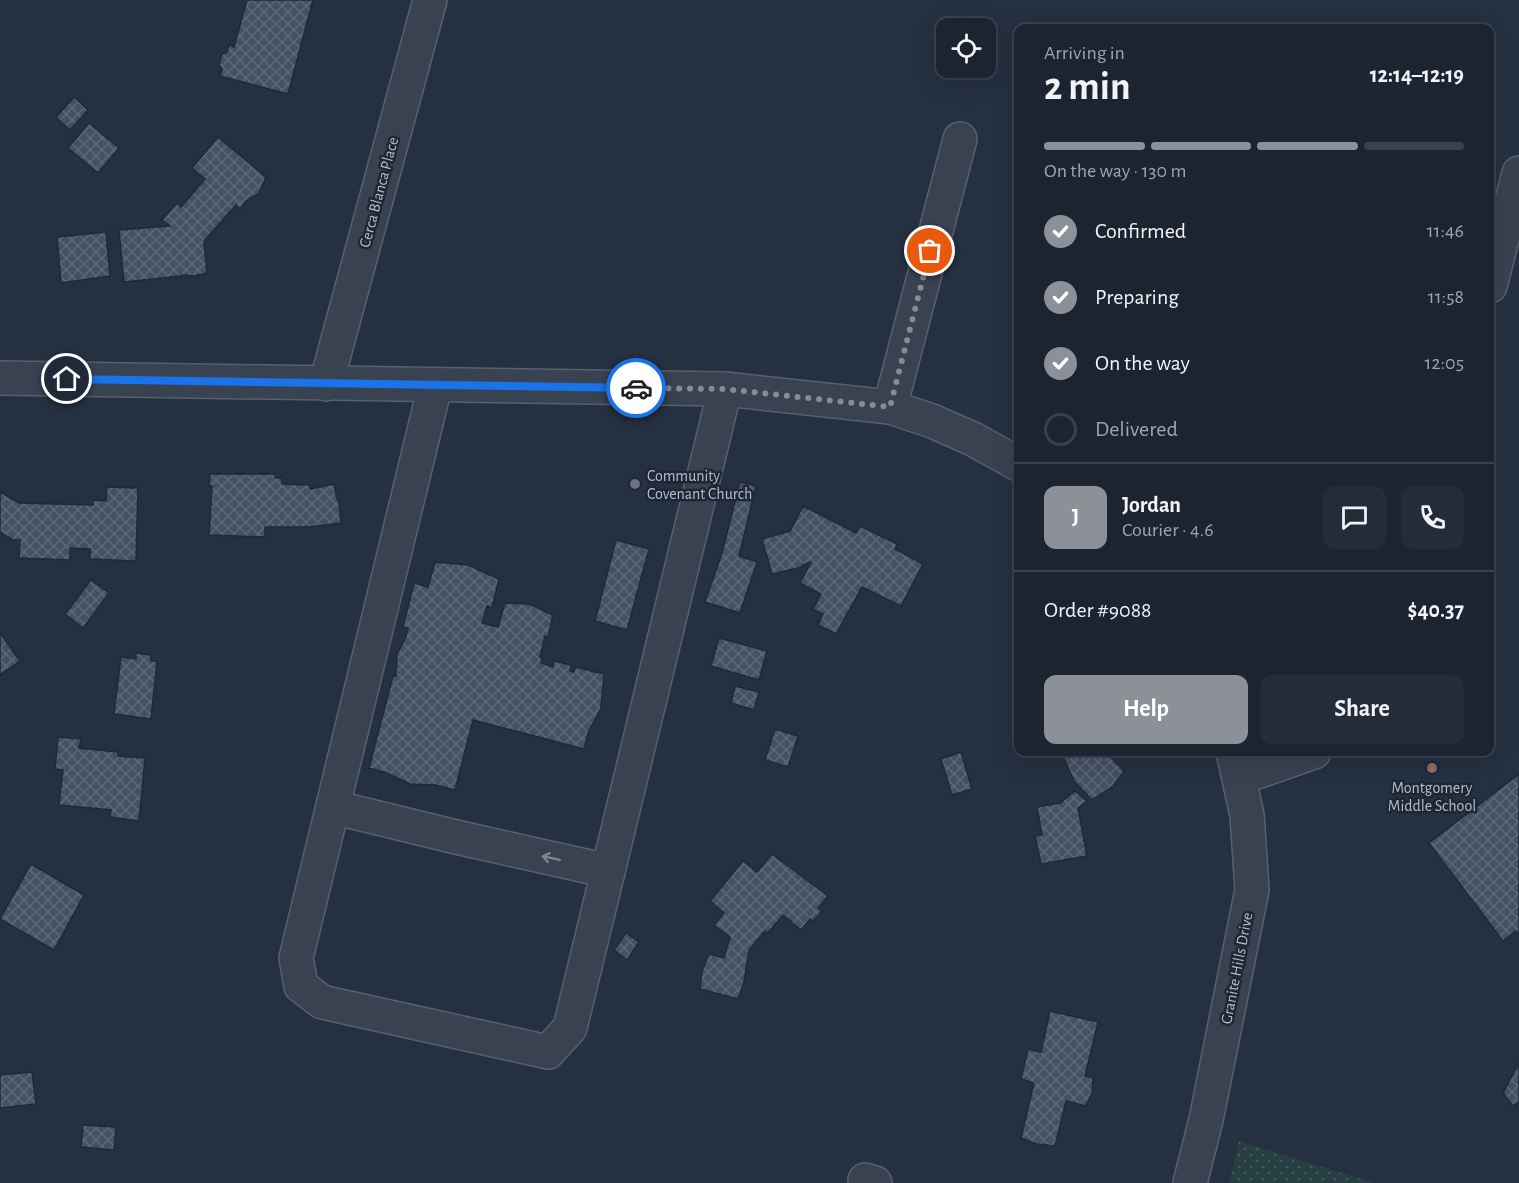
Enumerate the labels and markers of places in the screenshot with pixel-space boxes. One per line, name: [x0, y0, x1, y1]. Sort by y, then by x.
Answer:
pin: [904, 225, 955, 276]
pin: [41, 353, 92, 404]
place label: Community Covenant Church: [647, 468, 752, 502]
marker: Community Covenant Church: [628, 477, 642, 491]
marker: Montgomery Middle School: [1425, 761, 1439, 775]
place label: Montgomery Middle School: [1388, 780, 1476, 814]

